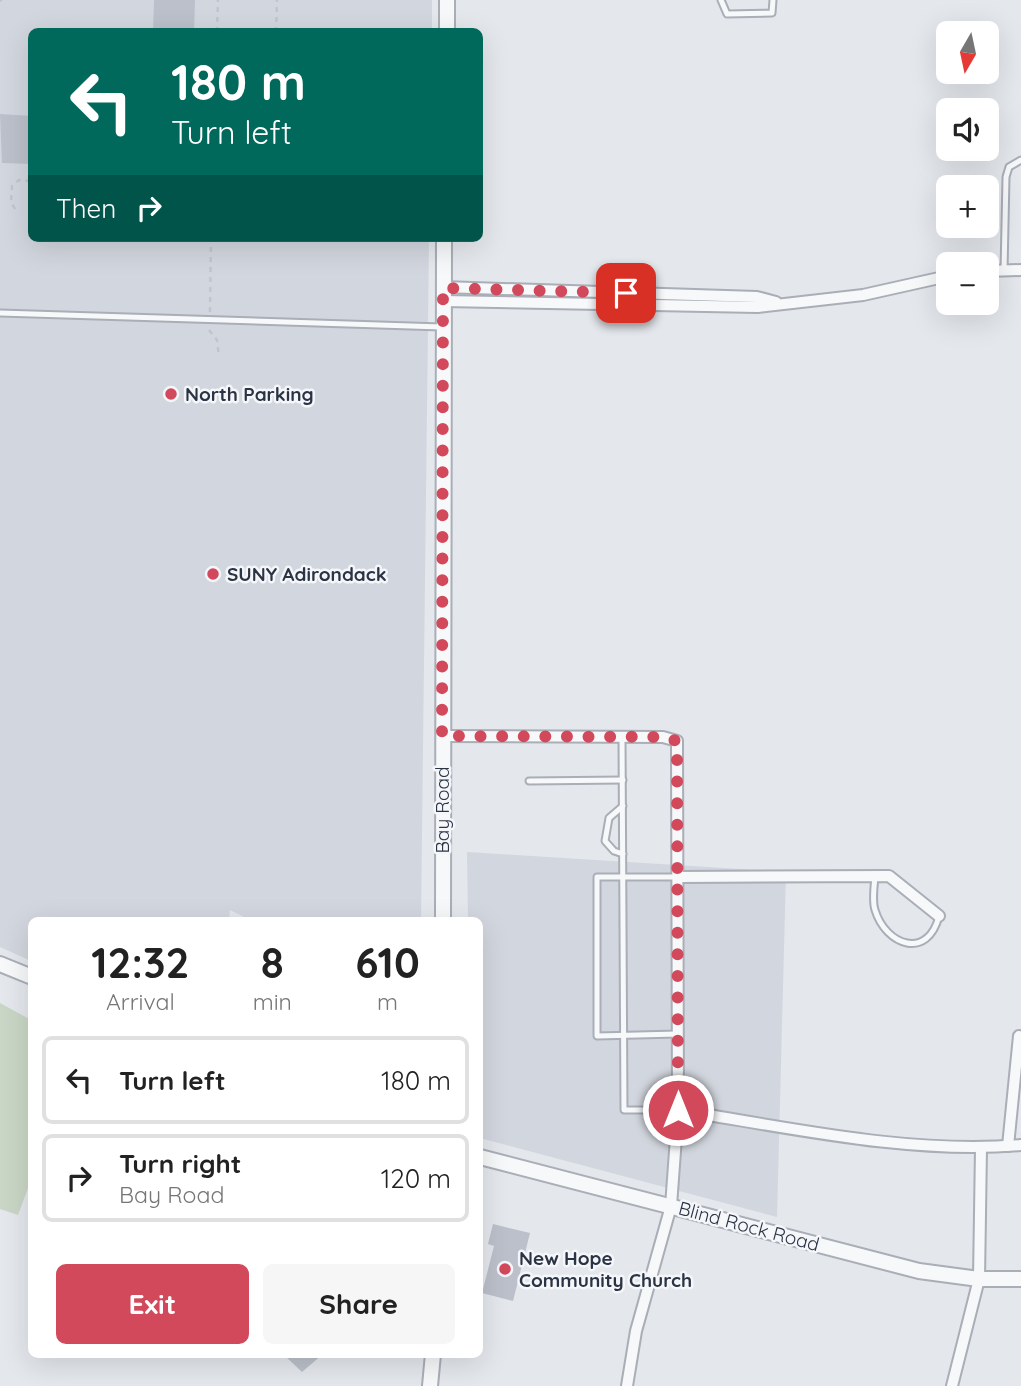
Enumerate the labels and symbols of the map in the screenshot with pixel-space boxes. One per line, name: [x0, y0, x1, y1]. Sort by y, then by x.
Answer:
north arrow: [936, 21, 999, 84]
pin: [596, 263, 656, 323]
place label: North Parking: [185, 382, 314, 406]
marker: North Parking: [163, 386, 179, 402]
place label: SUNY Adirondack: [227, 562, 387, 586]
marker: SUNY Adirondack: [205, 566, 221, 582]
street label: Bay Road: [430, 766, 454, 854]
position arrow: [641, 1073, 715, 1147]
street label: Blind Rock Road: [676, 1196, 822, 1256]
place label: New Hope Community Church: [519, 1246, 692, 1292]
marker: New Hope Community Church: [497, 1261, 513, 1277]

